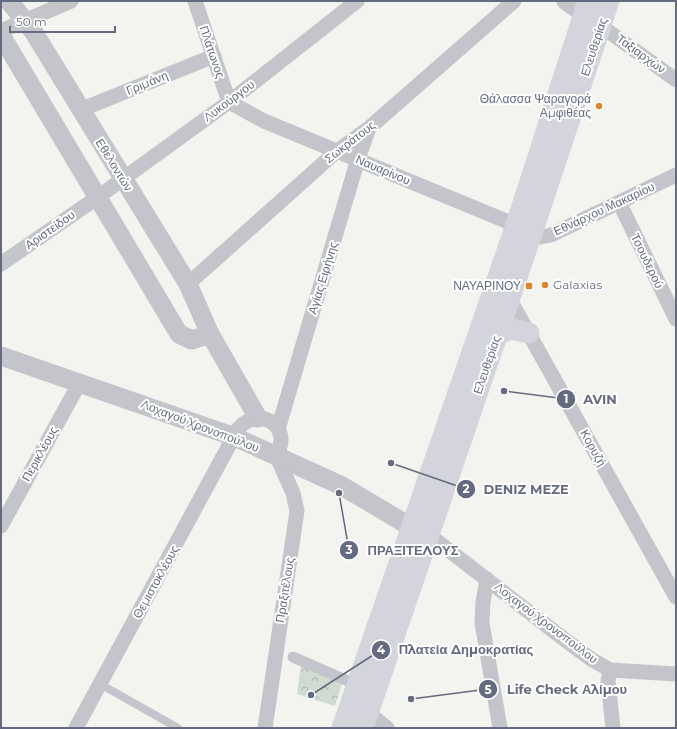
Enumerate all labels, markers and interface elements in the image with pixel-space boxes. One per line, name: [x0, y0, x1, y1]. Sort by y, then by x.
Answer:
scale bar: [10, 8, 115, 34]
text: 50 m: [16, 14, 47, 29]
street label: Ελευθερίας: [577, 15, 610, 78]
street label: Πλάτωνος: [197, 24, 229, 80]
street label: Ταξιαρχών: [614, 31, 669, 76]
street label: Γριμάνη: [124, 67, 170, 98]
street label: Λυκούργου: [200, 77, 257, 125]
place label: Θάλασσα Ψαραγορά Αμφιθέας: [480, 91, 591, 120]
marker: Θάλασσα Ψαραγορά Αμφιθέας: [594, 101, 604, 111]
street label: Σωκράτους: [321, 117, 378, 166]
street label: Εθελοντών: [92, 136, 136, 194]
street label: Ναυαρίνου: [354, 151, 413, 188]
street label: Εθνάρχου Μακαρίου: [551, 179, 657, 239]
street label: Αριστείδου: [22, 207, 78, 252]
street label: Τσουδερού: [628, 231, 667, 290]
street label: Αγίας Ειρήνης: [304, 240, 341, 316]
place label: Galaxias: [553, 277, 602, 292]
place label: ΝΑΥΑΡΙΝΟΥ: [453, 278, 521, 293]
marker: Galaxias: [540, 280, 550, 290]
marker: ΝΑΥΑΡΙΝΟΥ: [524, 281, 534, 291]
street label: Ελευθερίας: [470, 334, 504, 396]
callout: AVIN: [556, 387, 625, 412]
text: 1: [564, 391, 568, 406]
text: AVIN: [582, 391, 617, 407]
street label: Λοχαγού Χρονοπούλου: [139, 396, 261, 455]
street label: Περικλέους: [18, 424, 61, 484]
street label: Κορυζή: [577, 427, 610, 469]
callout: DENIZ MEZE: [456, 476, 577, 501]
text: 2: [462, 481, 470, 496]
text: DENIZ MEZE: [483, 481, 569, 497]
callout: ΠΡΑΞΙΤΕΛΟΥΣ: [339, 538, 466, 563]
text: 3: [344, 542, 353, 557]
text: ΠΡΑΞΙΤΕΛΟΥΣ: [368, 542, 459, 558]
street label: Θεμιστοκλέους: [129, 543, 182, 621]
street label: Πραξιτέλους: [272, 556, 297, 624]
street label: Λοχαγού Χρονοπούλου: [492, 579, 601, 666]
callout: Πλατεία Δημοκρατίας: [371, 637, 542, 662]
text: Πλατεία Δημοκρατίας: [399, 641, 534, 657]
text: 4: [377, 642, 386, 657]
callout: Life Check Αλίμου: [478, 677, 635, 702]
text: Life Check Αλίμου: [507, 681, 628, 697]
text: 5: [484, 682, 492, 697]

